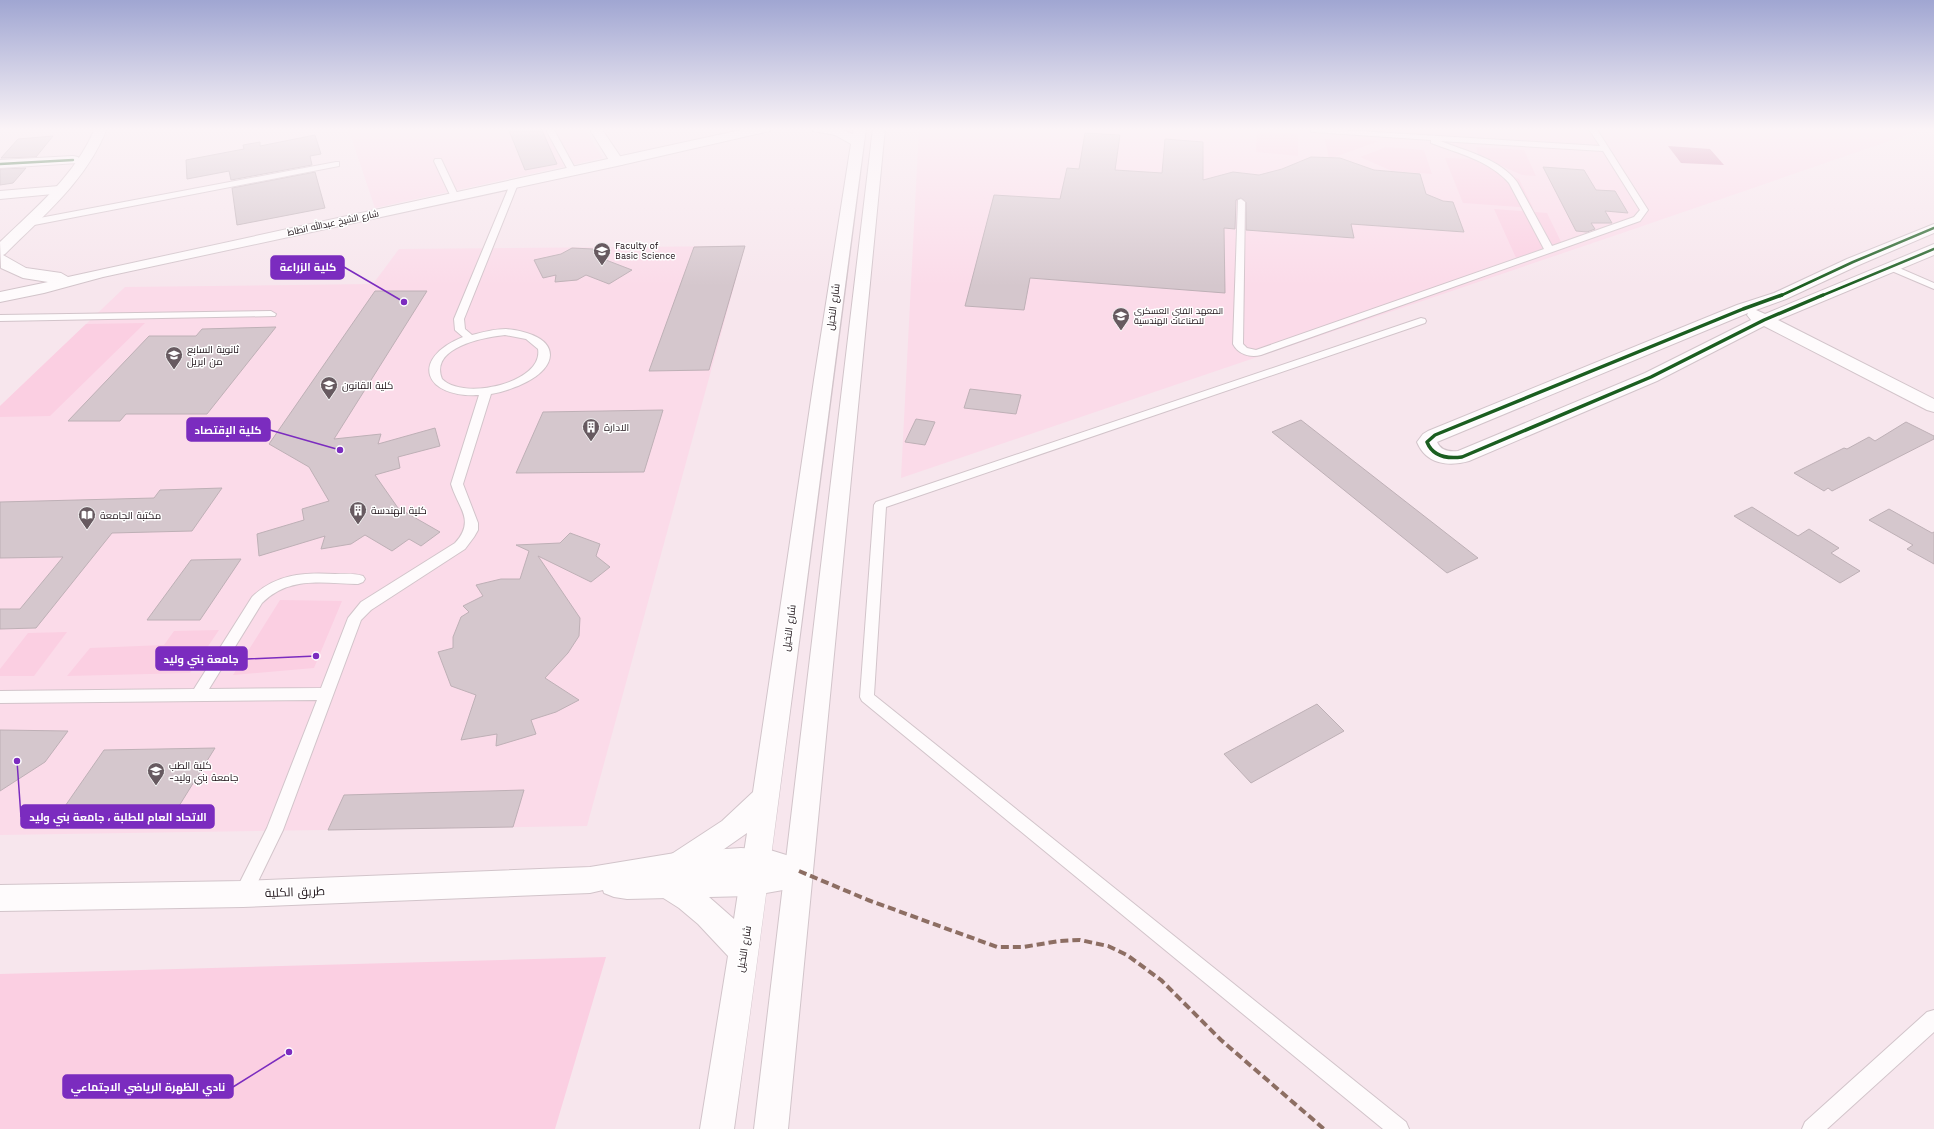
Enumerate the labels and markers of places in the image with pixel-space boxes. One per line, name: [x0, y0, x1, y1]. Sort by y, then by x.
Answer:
school or university icon: Faculty of Basic Science: [592, 241, 612, 266]
place label: Faculty of Basic Science: [615, 241, 675, 261]
callout: كلية الزراعة: [271, 256, 344, 279]
school or university icon: المعهد الفني العسكري للصناعات الهندسية: [1111, 306, 1131, 331]
place label: المعهد الفني العسكري للصناعات الهندسية: [1134, 306, 1223, 326]
place label: ثانوية السابع من ابريل: [187, 344, 239, 368]
school or university icon: ثانوية السابع من ابريل: [164, 345, 184, 370]
school or university icon: كلية القانون: [319, 375, 339, 400]
place label: كلية القانون: [342, 380, 393, 392]
building icon: ِالادارة: [581, 417, 601, 442]
callout: كلية الإقتصاد: [187, 418, 270, 441]
place label: ِالادارة: [604, 422, 629, 433]
building icon: كلية الهندسة: [348, 500, 368, 525]
library icon: مكتبة الجامعة: [77, 505, 97, 530]
place label: كلية الهندسة: [371, 505, 427, 517]
place label: مكتبة الجامعة: [100, 510, 161, 521]
callout: جامعة بني وليد: [156, 647, 247, 670]
place label: كلية الطب -جامعة بني وليد: [169, 760, 238, 785]
school or university icon: كلية الطب -جامعة بني وليد: [146, 761, 166, 786]
callout: الاتحاد العام للطلبة ، جامعة بني وليد: [21, 805, 214, 828]
callout: نادي الظهرة الرياضي الاجتماعي: [63, 1075, 233, 1098]

